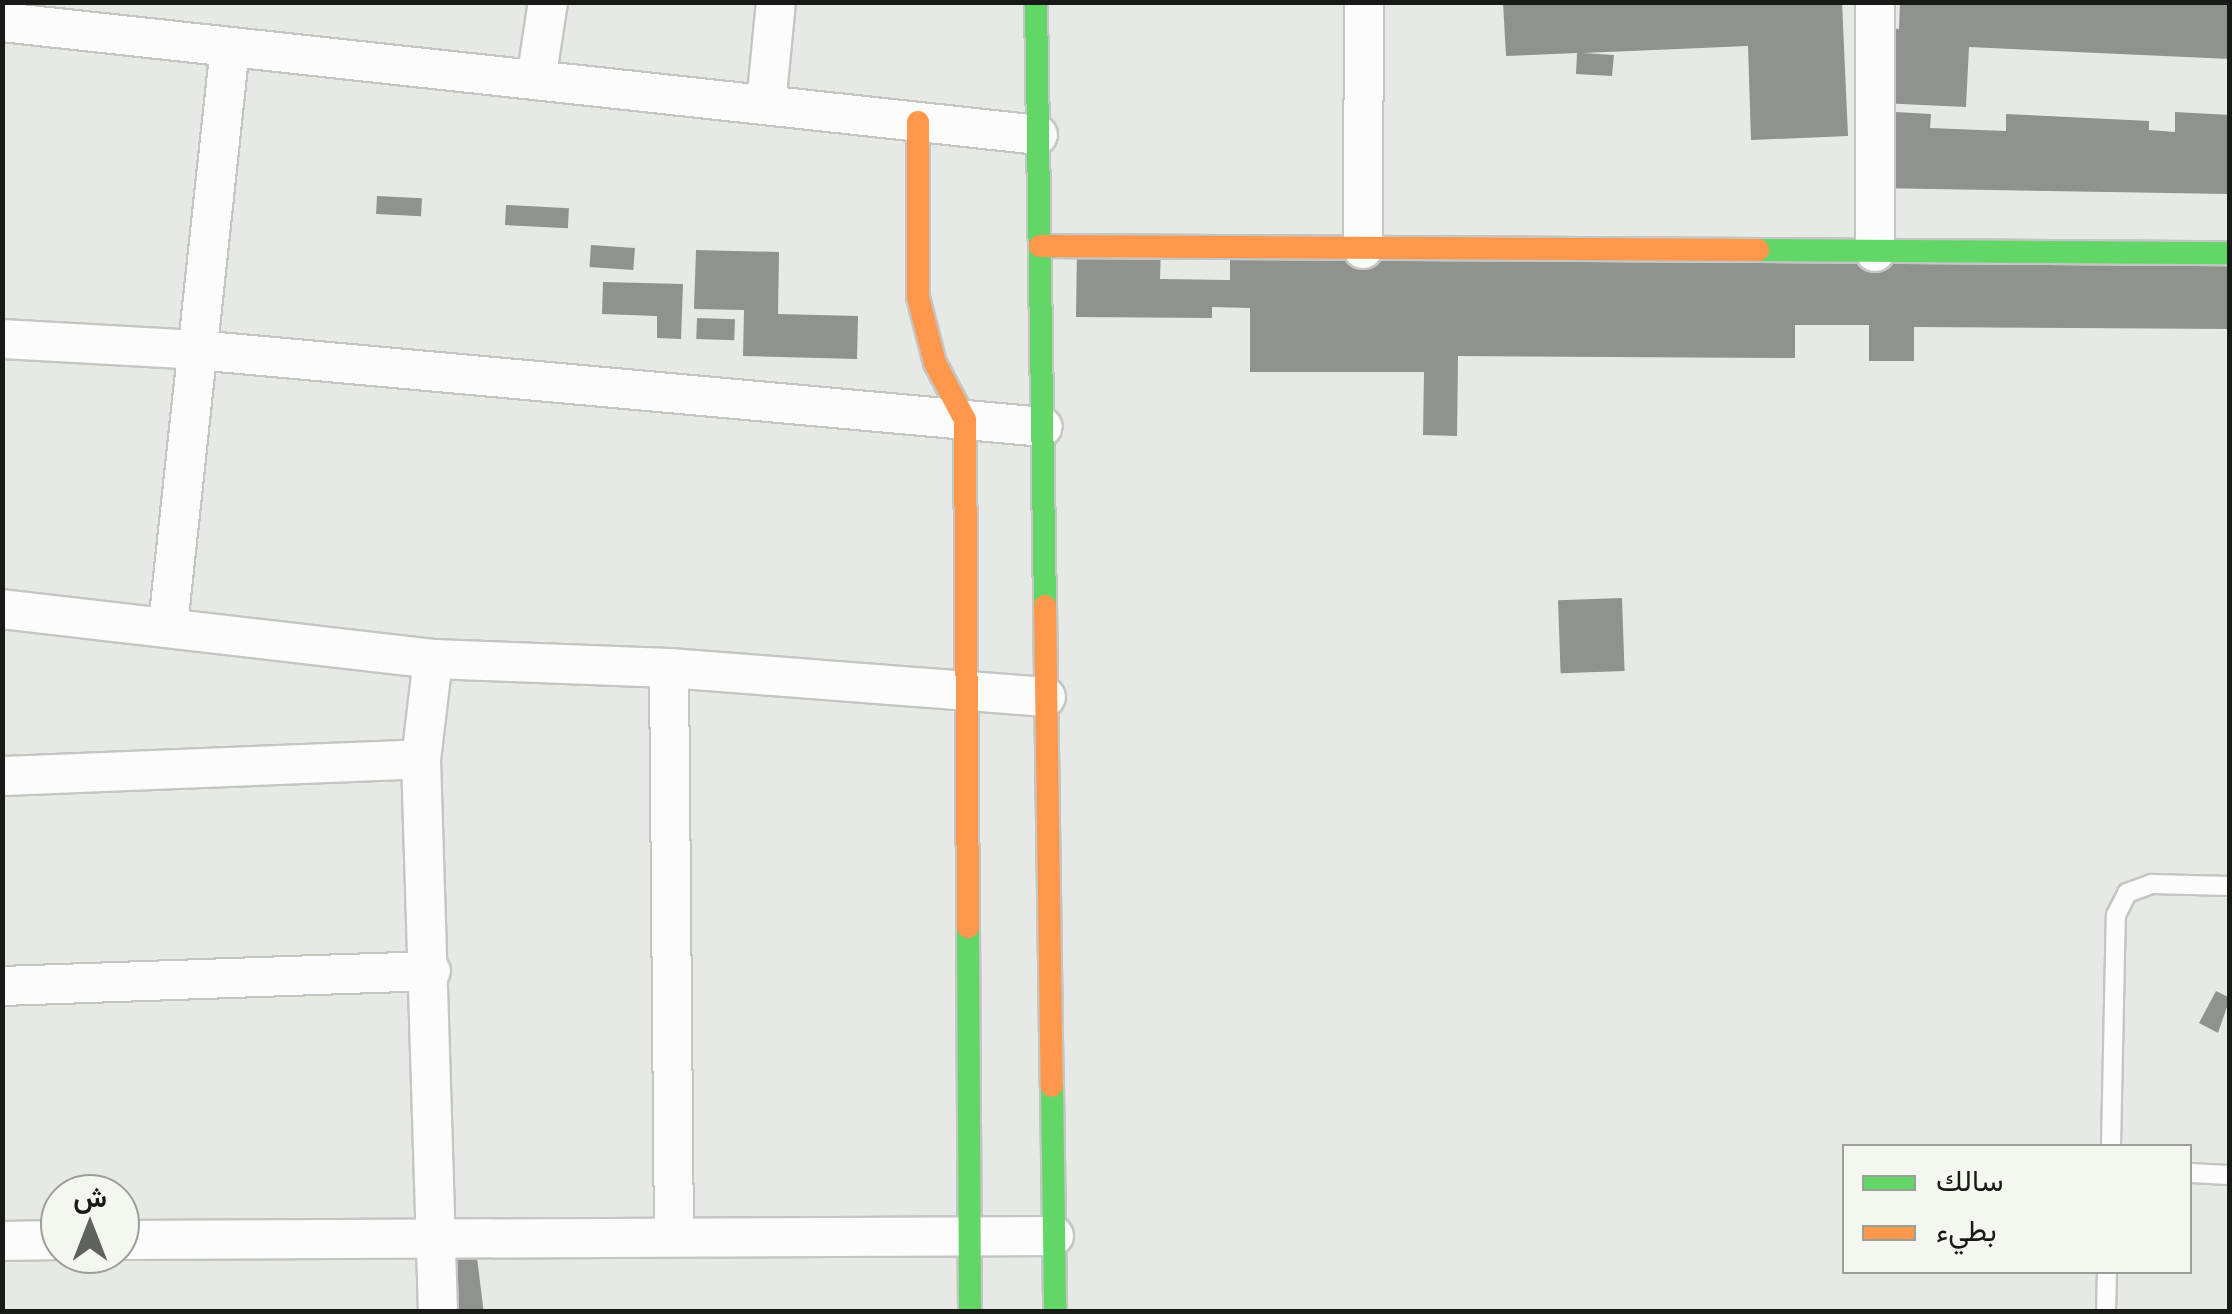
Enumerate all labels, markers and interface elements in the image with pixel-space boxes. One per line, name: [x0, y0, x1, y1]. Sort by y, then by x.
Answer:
legend: [1842, 1144, 2192, 1274]
text: سالك: [1936, 1161, 2003, 1197]
north arrow: [40, 1174, 140, 1274]
text: ش: [73, 1179, 107, 1213]
text: بطيء: [1936, 1211, 1997, 1247]

